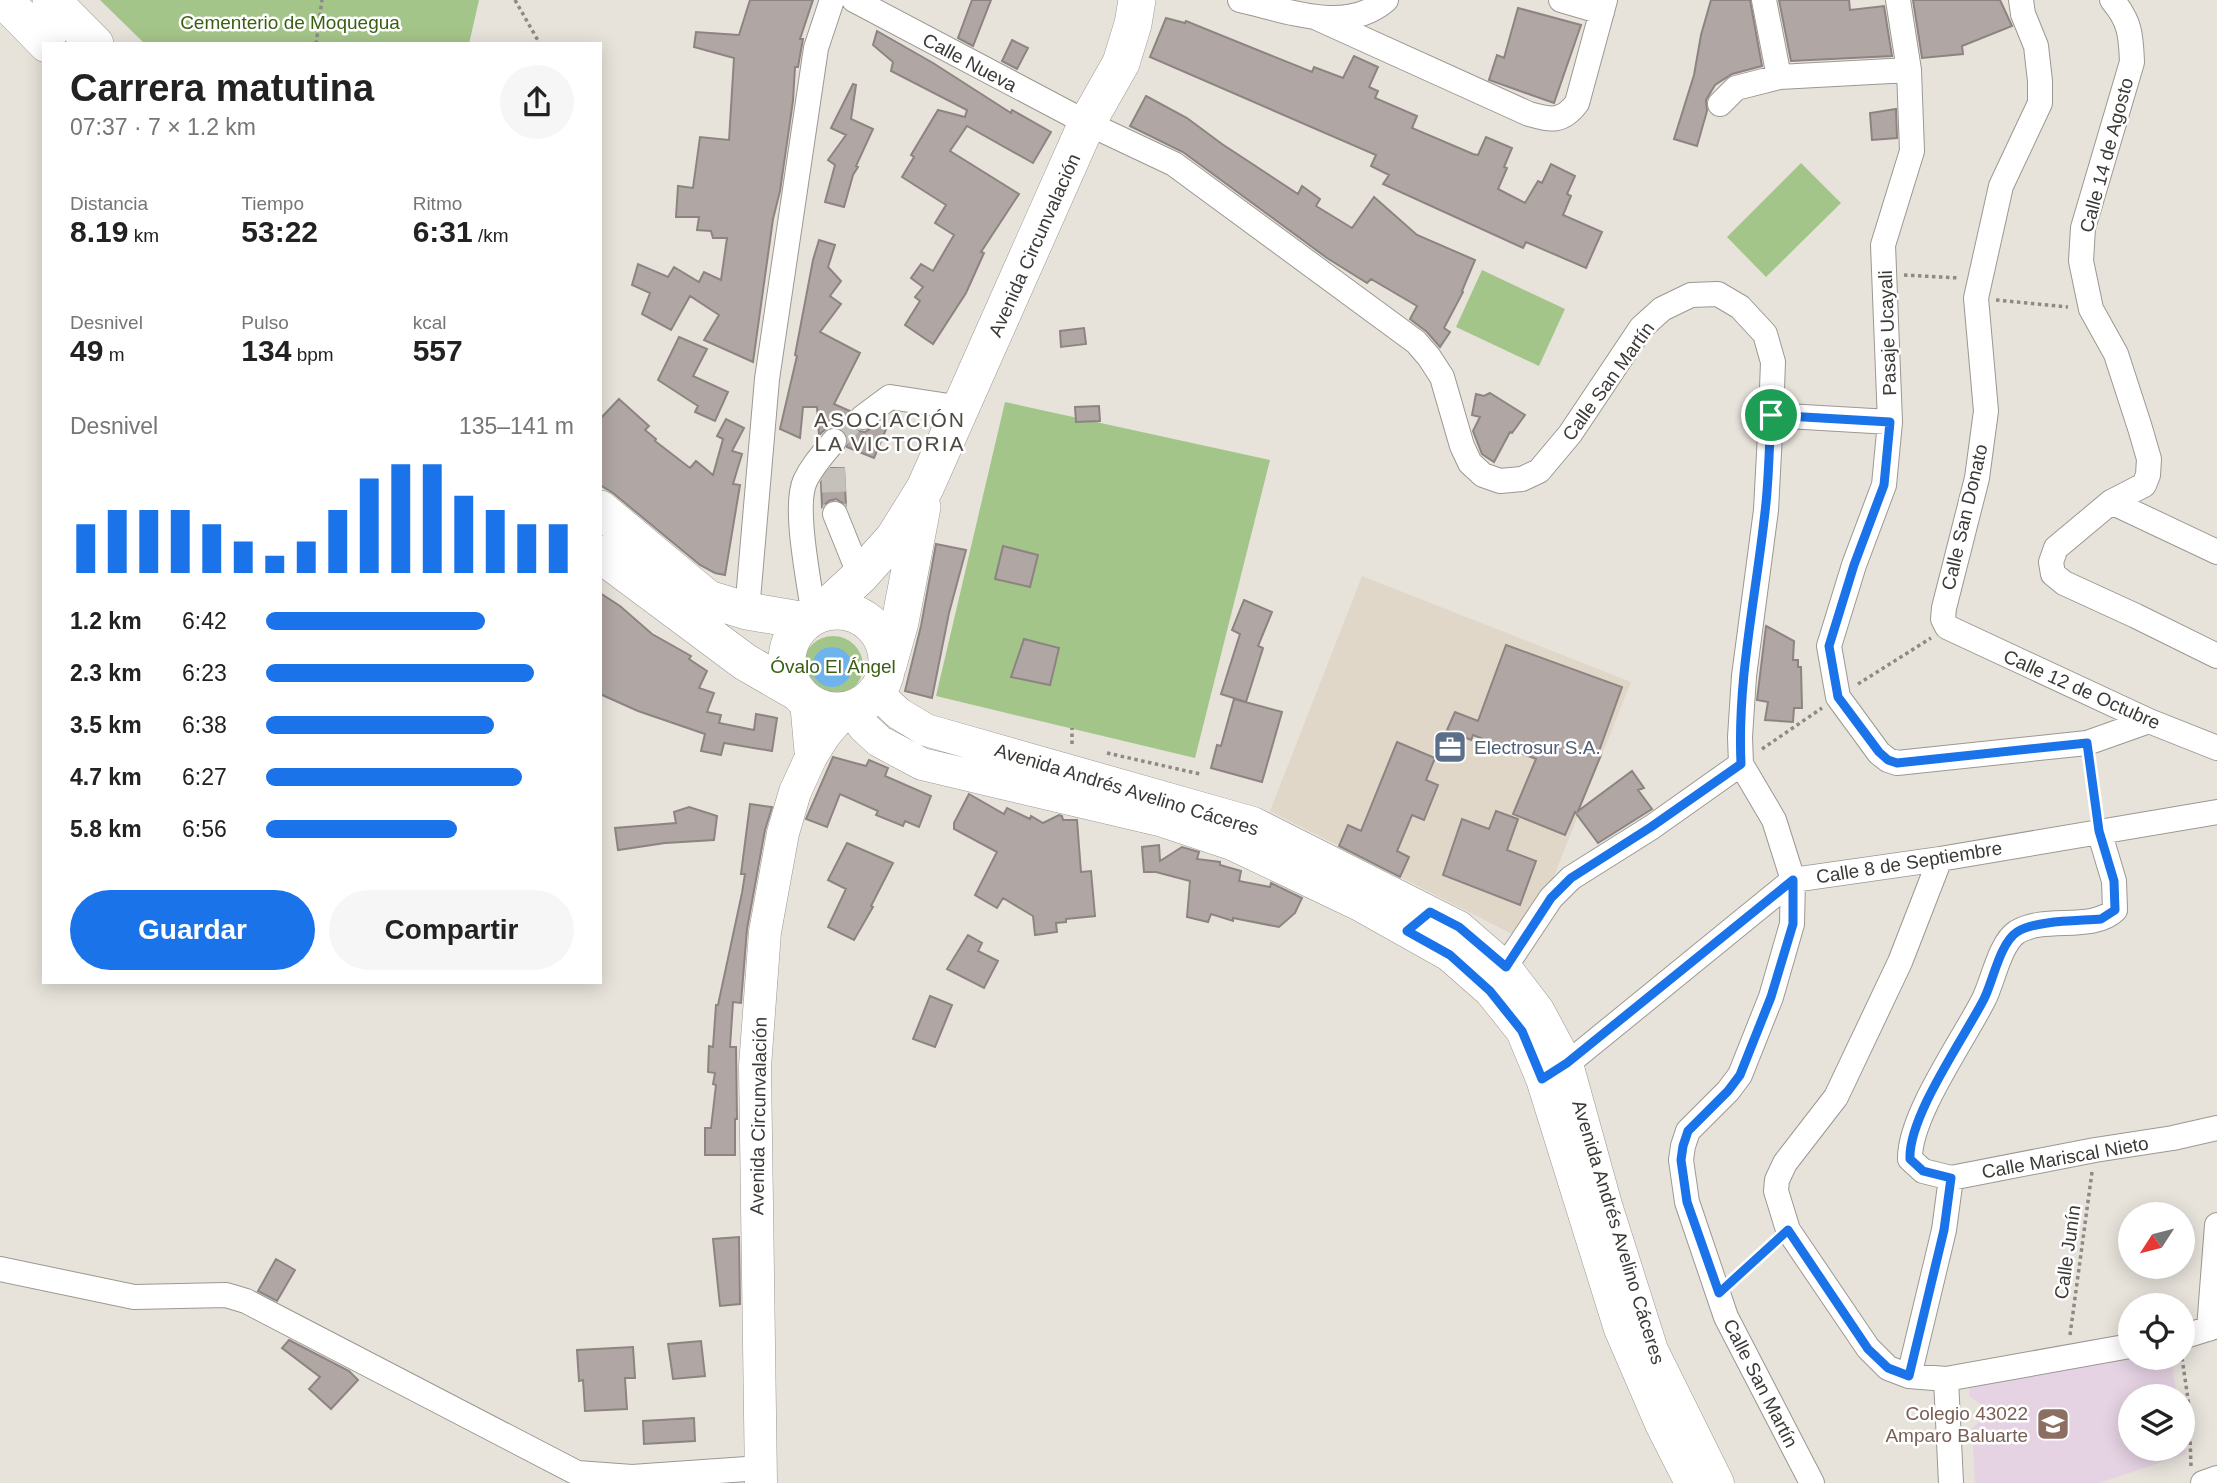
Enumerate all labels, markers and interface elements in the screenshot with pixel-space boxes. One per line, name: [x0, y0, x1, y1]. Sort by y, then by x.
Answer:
park label: Cementerio de Moquegua: [180, 12, 400, 33]
street label: Calle Nueva: [919, 29, 1021, 96]
button: share: [500, 65, 574, 139]
text: Carrera matutina: [70, 67, 374, 109]
street label: Calle 14 de Agosto: [2076, 75, 2137, 235]
text: 07:37 · 7 × 1.2 km: [70, 114, 256, 140]
street label: Avenida Circunvalación: [985, 150, 1084, 340]
text: Distancia: [70, 193, 148, 214]
text: Tiempo: [241, 193, 304, 214]
text: Ritmo: [413, 193, 462, 214]
text: 8.19: [70, 215, 128, 248]
text: 53:22: [241, 215, 318, 248]
text: 6:31: [413, 215, 473, 248]
text: km: [128, 225, 159, 246]
text: /km: [473, 225, 509, 246]
street label: Pasaje Ucayali: [1875, 270, 1900, 396]
text: Desnivel: [70, 312, 143, 333]
text: Pulso: [241, 312, 289, 333]
text: kcal: [413, 312, 446, 333]
street label: Calle San Martín: [1558, 318, 1658, 445]
text: 49: [70, 334, 103, 367]
text: 134: [241, 334, 291, 367]
text: 557: [413, 334, 463, 367]
text: m: [103, 344, 124, 365]
text: bpm: [291, 344, 334, 365]
pin: [1741, 385, 1801, 445]
icon: arrive: [1752, 396, 1790, 434]
district label: ASOCIACIÓN LA VICTORIA: [814, 408, 966, 455]
text: Desnivel: [70, 413, 158, 439]
text: 135–141 m: [459, 413, 574, 439]
street label: Calle San Donato: [1938, 442, 1991, 592]
text: 1.2 km: [70, 608, 142, 634]
text: 6:42: [182, 608, 227, 634]
street label: Calle 12 de Octubre: [2000, 645, 2163, 733]
park label: Óvalo El Ángel: [770, 656, 896, 677]
text: 2.3 km: [70, 660, 142, 686]
text: 6:23: [182, 660, 227, 686]
text: 3.5 km: [70, 712, 142, 738]
text: 6:38: [182, 712, 227, 738]
office icon: Electrosur S.A.: [1431, 728, 1469, 766]
place label: Electrosur S.A.: [1474, 737, 1601, 758]
street label: Avenida Andrés Avelino Cáceres: [992, 739, 1261, 840]
text: 4.7 km: [70, 764, 142, 790]
text: 6:27: [182, 764, 227, 790]
text: 5.8 km: [70, 816, 142, 842]
text: 6:56: [182, 816, 227, 842]
street label: Calle 8 de Septiembre: [1815, 837, 2004, 888]
button: Guardar: [70, 890, 315, 970]
button: Compartir: [329, 890, 574, 970]
street label: Avenida Circunvalación: [746, 1017, 771, 1215]
street label: Avenida Andrés Avelino Cáceres: [1568, 1098, 1669, 1367]
street label: Calle Mariscal Nieto: [1980, 1132, 2150, 1183]
north arrow: [2118, 1202, 2194, 1279]
map controls: [2118, 1202, 2195, 1461]
street label: Calle Junín: [2050, 1204, 2085, 1301]
button: locate: [2118, 1293, 2195, 1370]
street label: Calle San Martín: [1719, 1315, 1802, 1451]
button: layers: [2118, 1384, 2195, 1461]
place label: Colegio 43022 Amparo Baluarte: [1885, 1403, 2028, 1446]
school or university icon: Colegio 43022 Amparo Baluarte: [2034, 1405, 2072, 1443]

